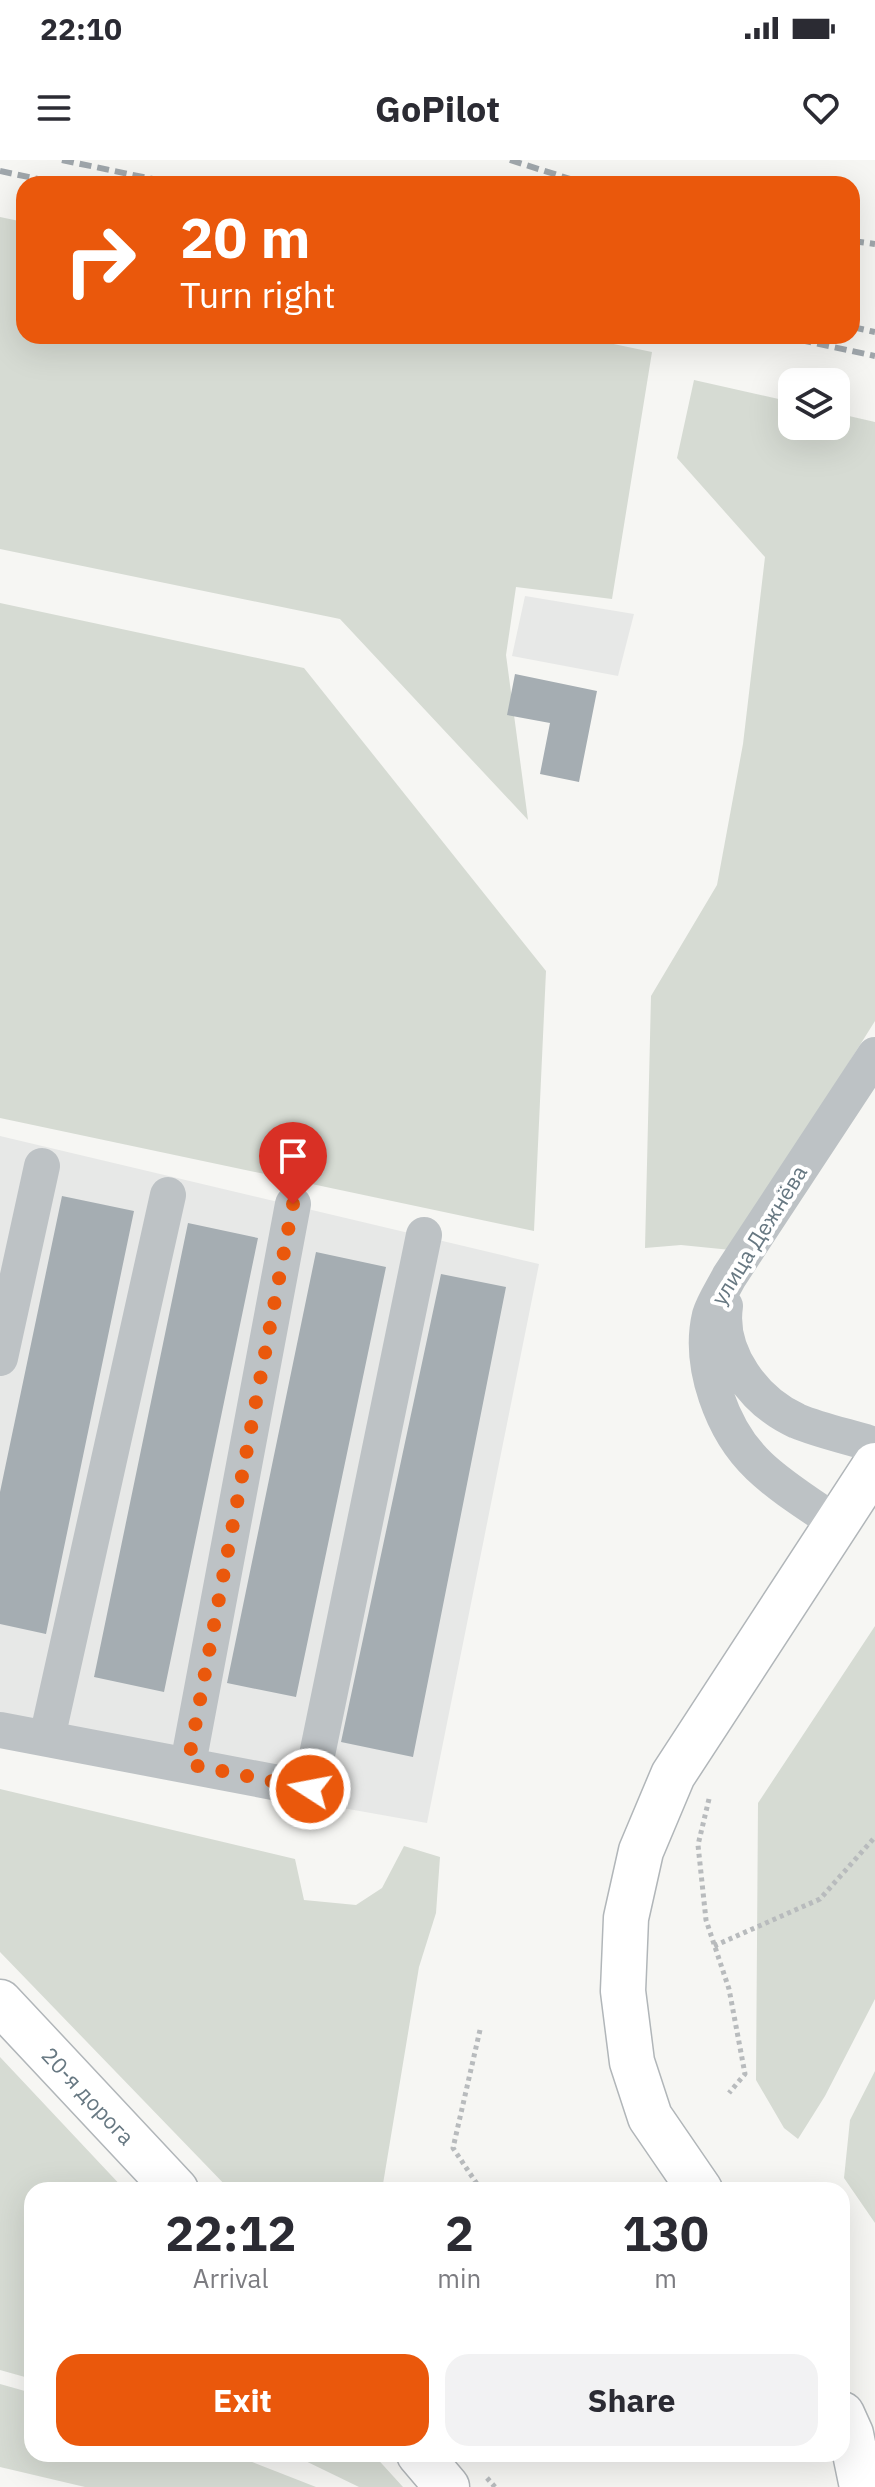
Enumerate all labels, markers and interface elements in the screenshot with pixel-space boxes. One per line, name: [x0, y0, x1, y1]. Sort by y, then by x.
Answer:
text: 22:10: [40, 9, 122, 48]
text: GoPilot: [375, 85, 500, 132]
icon: menu: [32, 86, 76, 130]
icon: heart: [799, 86, 843, 130]
text: 20 m: [180, 201, 310, 273]
icon: right: [48, 208, 152, 312]
text: Turn right: [180, 271, 336, 318]
map controls: [778, 368, 850, 440]
button: layers: [778, 368, 850, 440]
pin: [259, 1122, 327, 1204]
icon: arrive: [271, 1134, 315, 1178]
street label: улица Дежнёва: [704, 1159, 813, 1310]
position arrow: [268, 1747, 352, 1831]
street label: 20-я дорога: [36, 2041, 141, 2151]
text: 22:12: [165, 2202, 296, 2264]
text: 2: [445, 2202, 474, 2264]
text: 130: [622, 2202, 709, 2264]
text: Arrival: [193, 2261, 269, 2295]
text: min: [437, 2261, 481, 2295]
text: m: [654, 2261, 677, 2295]
button: Exit: [56, 2354, 429, 2446]
button: Share: [445, 2354, 818, 2446]

